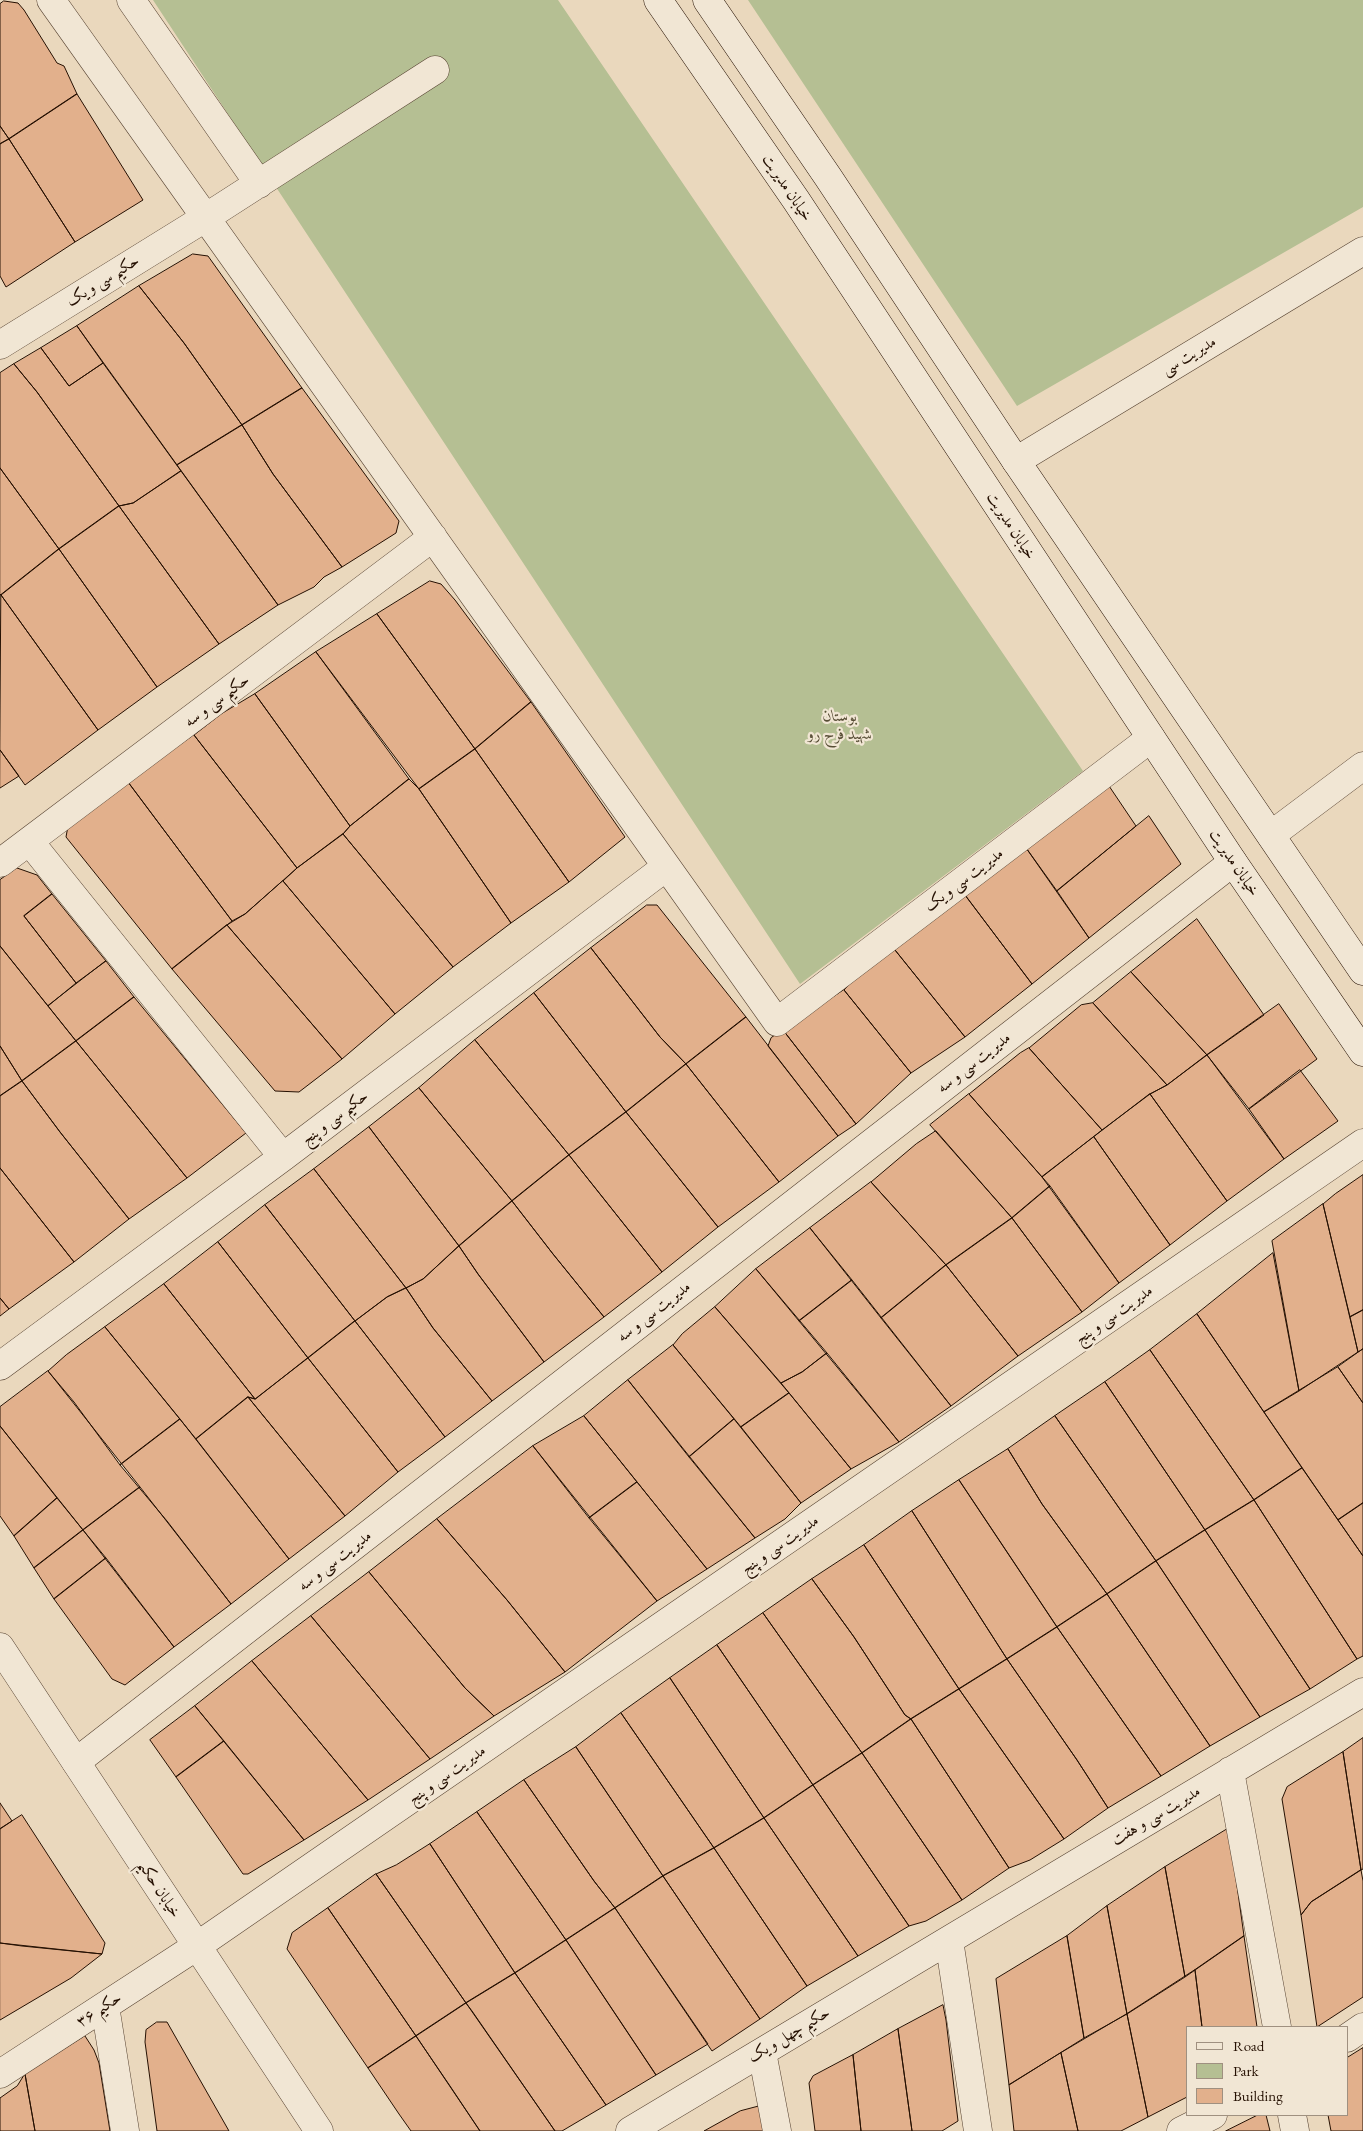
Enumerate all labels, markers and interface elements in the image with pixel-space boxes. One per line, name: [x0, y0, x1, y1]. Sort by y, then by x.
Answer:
street label: خیابان مدیریت: [758, 151, 816, 225]
street label: حکیم سی و یک: [63, 251, 143, 311]
street label: مدیریت سی: [1158, 332, 1220, 380]
street label: خیابان مدیریت: [982, 489, 1040, 563]
street label: حکیم سی و سه: [181, 670, 253, 732]
park label: بوستان شهید فرح رو: [808, 707, 872, 745]
street label: خیابان مدیریت: [1205, 826, 1263, 900]
street label: مدیریت سی و یک: [921, 844, 1007, 916]
street label: مدیریت سی و سه: [933, 1028, 1015, 1098]
street label: حکیم سی و پنج: [298, 1087, 372, 1149]
street label: مدیریت سی و سه: [613, 1277, 695, 1347]
street label: مدیریت سی و پنج: [1071, 1281, 1157, 1349]
street label: مدیریت سی و پنج: [737, 1511, 823, 1579]
street label: مدیریت سی و سه: [294, 1526, 376, 1596]
street label: مدیریت سی و پنج: [404, 1741, 490, 1809]
street label: مدیریت سی و هفت: [1108, 1782, 1204, 1850]
street label: خیابان حکیم: [133, 1856, 185, 1922]
street label: حکیم ۳۶: [73, 1988, 125, 2032]
street label: حکیم چهل و یک: [745, 2003, 833, 2067]
legend: [1186, 2026, 1348, 2116]
text: Road: [1233, 2036, 1264, 2055]
text: Park: [1233, 2061, 1259, 2080]
text: Building: [1233, 2086, 1283, 2105]

